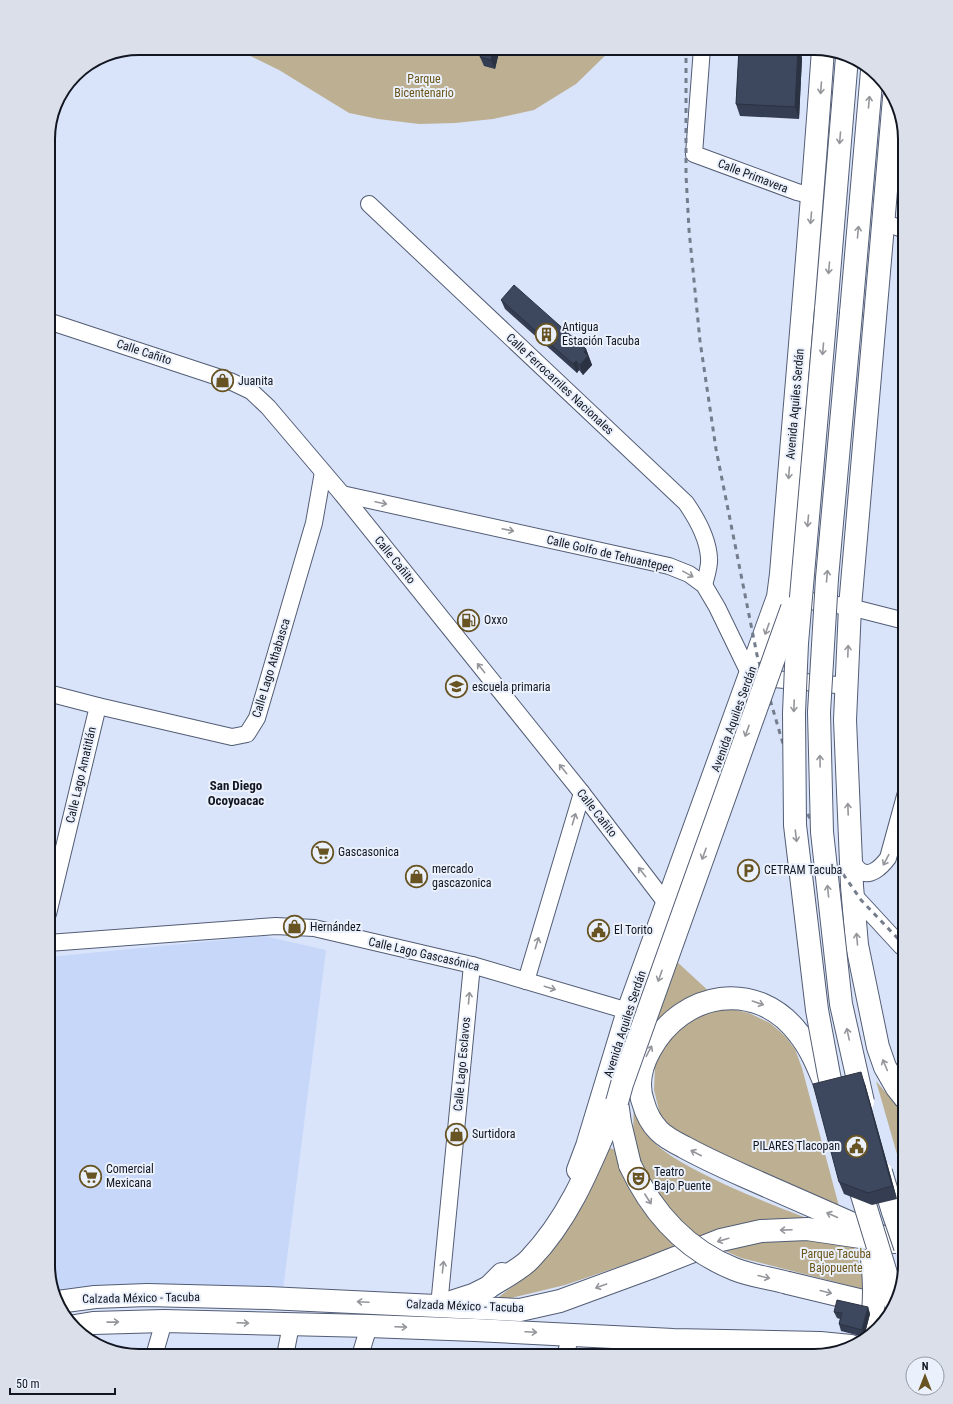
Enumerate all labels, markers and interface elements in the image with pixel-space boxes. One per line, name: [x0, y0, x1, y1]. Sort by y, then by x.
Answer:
park label: Parque Bicentenario: [394, 72, 454, 100]
one-way arrow: [817, 81, 824, 94]
one-way arrow: [865, 96, 873, 109]
one-way arrow: [836, 131, 844, 144]
street label: Calle Primavera: [716, 156, 790, 196]
one-way arrow: [808, 211, 815, 224]
one-way arrow: [854, 226, 861, 239]
one-way arrow: [826, 261, 833, 274]
place label: Antigua Estación Tacuba: [562, 320, 640, 348]
building icon: Antigua Estación Tacuba: [534, 321, 560, 347]
street label: Calle Ferrocarriles Nacionales: [503, 331, 617, 437]
street label: Calle Cañito: [115, 337, 173, 367]
one-way arrow: [819, 342, 826, 355]
street label: Avenida Aquiles Serdán: [783, 348, 807, 460]
shop icon: Juanita: [209, 368, 235, 394]
place label: Juanita: [238, 374, 273, 388]
one-way arrow: [785, 466, 793, 479]
one-way arrow: [374, 499, 387, 507]
one-way arrow: [804, 514, 812, 527]
one-way arrow: [501, 527, 514, 535]
street label: Calle Cañito: [372, 533, 418, 587]
street label: Calle Golfo de Tehuantepec: [545, 533, 675, 576]
one-way arrow: [823, 570, 831, 583]
one-way arrow: [682, 571, 694, 579]
fuel station icon: Oxxo: [455, 607, 481, 633]
place label: Oxxo: [484, 613, 508, 627]
street label: Calle Lago Athabasca: [249, 616, 293, 719]
one-way arrow: [762, 622, 770, 634]
one-way arrow: [844, 645, 852, 658]
one-way arrow: [477, 662, 486, 673]
street label: Avenida Aquiles Serdán: [708, 664, 760, 774]
school or university icon: escuela primaria: [443, 674, 469, 700]
place label: escuela primaria: [472, 680, 551, 694]
one-way arrow: [790, 699, 798, 712]
street label: Calle Lago Amatitlán: [63, 725, 99, 825]
one-way arrow: [743, 725, 750, 738]
one-way arrow: [816, 755, 824, 768]
one-way arrow: [558, 764, 567, 775]
district label: San Diego Ocoyoacac: [208, 778, 264, 808]
street label: Calle Cañito: [574, 786, 620, 840]
one-way arrow: [845, 803, 852, 816]
one-way arrow: [571, 812, 578, 825]
one-way arrow: [793, 829, 800, 842]
supermarket icon: Gascasonica: [310, 839, 336, 865]
place label: Gascasonica: [338, 845, 399, 859]
one-way arrow: [699, 848, 707, 860]
one-way arrow: [881, 854, 889, 866]
parking icon: CETRAM Tacuba: [735, 857, 761, 883]
place label: mercado gascazonica: [432, 862, 492, 890]
shop icon: mercado gascazonica: [403, 863, 429, 889]
place label: CETRAM Tacuba: [764, 863, 843, 877]
one-way arrow: [638, 866, 647, 877]
one-way arrow: [825, 885, 832, 898]
shop icon: Hernández: [281, 914, 307, 940]
public building icon: El Torito: [586, 917, 612, 943]
place label: Hernández: [310, 920, 361, 934]
place label: El Torito: [614, 923, 653, 937]
one-way arrow: [853, 933, 860, 946]
street label: Calle Lago Gascasónica: [367, 934, 481, 974]
one-way arrow: [534, 937, 541, 950]
street label: Avenida Aquiles Serdán: [601, 969, 649, 1079]
one-way arrow: [656, 970, 663, 983]
one-way arrow: [543, 985, 556, 992]
one-way arrow: [465, 992, 472, 1005]
one-way arrow: [751, 1000, 764, 1007]
street label: Calle Lago Esclavos: [451, 1016, 473, 1112]
one-way arrow: [843, 1028, 851, 1041]
one-way arrow: [646, 1045, 654, 1057]
one-way arrow: [881, 1060, 888, 1072]
shop icon: Surtidora: [444, 1121, 470, 1147]
place label: Surtidora: [472, 1127, 516, 1141]
public building icon: PILARES Tlacopan: [843, 1133, 869, 1159]
place label: PILARES Tlacopan: [753, 1139, 840, 1153]
one-way arrow: [690, 1149, 702, 1157]
place label: Comercial Mexicana: [106, 1162, 154, 1190]
supermarket icon: Comercial Mexicana: [78, 1163, 104, 1189]
place label: Teatro Bajo Puente: [654, 1165, 711, 1193]
theatre icon: Teatro Bajo Puente: [625, 1166, 651, 1192]
one-way arrow: [644, 1193, 652, 1204]
one-way arrow: [827, 1211, 839, 1218]
one-way arrow: [780, 1226, 793, 1234]
one-way arrow: [716, 1237, 729, 1244]
park label: Parque Tacuba Bajopuente: [801, 1247, 871, 1275]
one-way arrow: [439, 1261, 447, 1274]
one-way arrow: [758, 1274, 771, 1281]
one-way arrow: [595, 1283, 608, 1290]
one-way arrow: [819, 1289, 832, 1296]
street label: Calzada México - Tacuba: [82, 1290, 200, 1306]
street label: Calzada México - Tacuba: [406, 1297, 524, 1315]
one-way arrow: [357, 1298, 370, 1306]
one-way arrow: [106, 1318, 119, 1326]
one-way arrow: [236, 1320, 249, 1327]
one-way arrow: [394, 1324, 407, 1331]
one-way arrow: [524, 1329, 537, 1336]
north arrow: [905, 1356, 945, 1396]
text: N: [922, 1360, 929, 1373]
scale bar: [10, 1370, 115, 1396]
text: 50 m: [16, 1377, 40, 1391]

